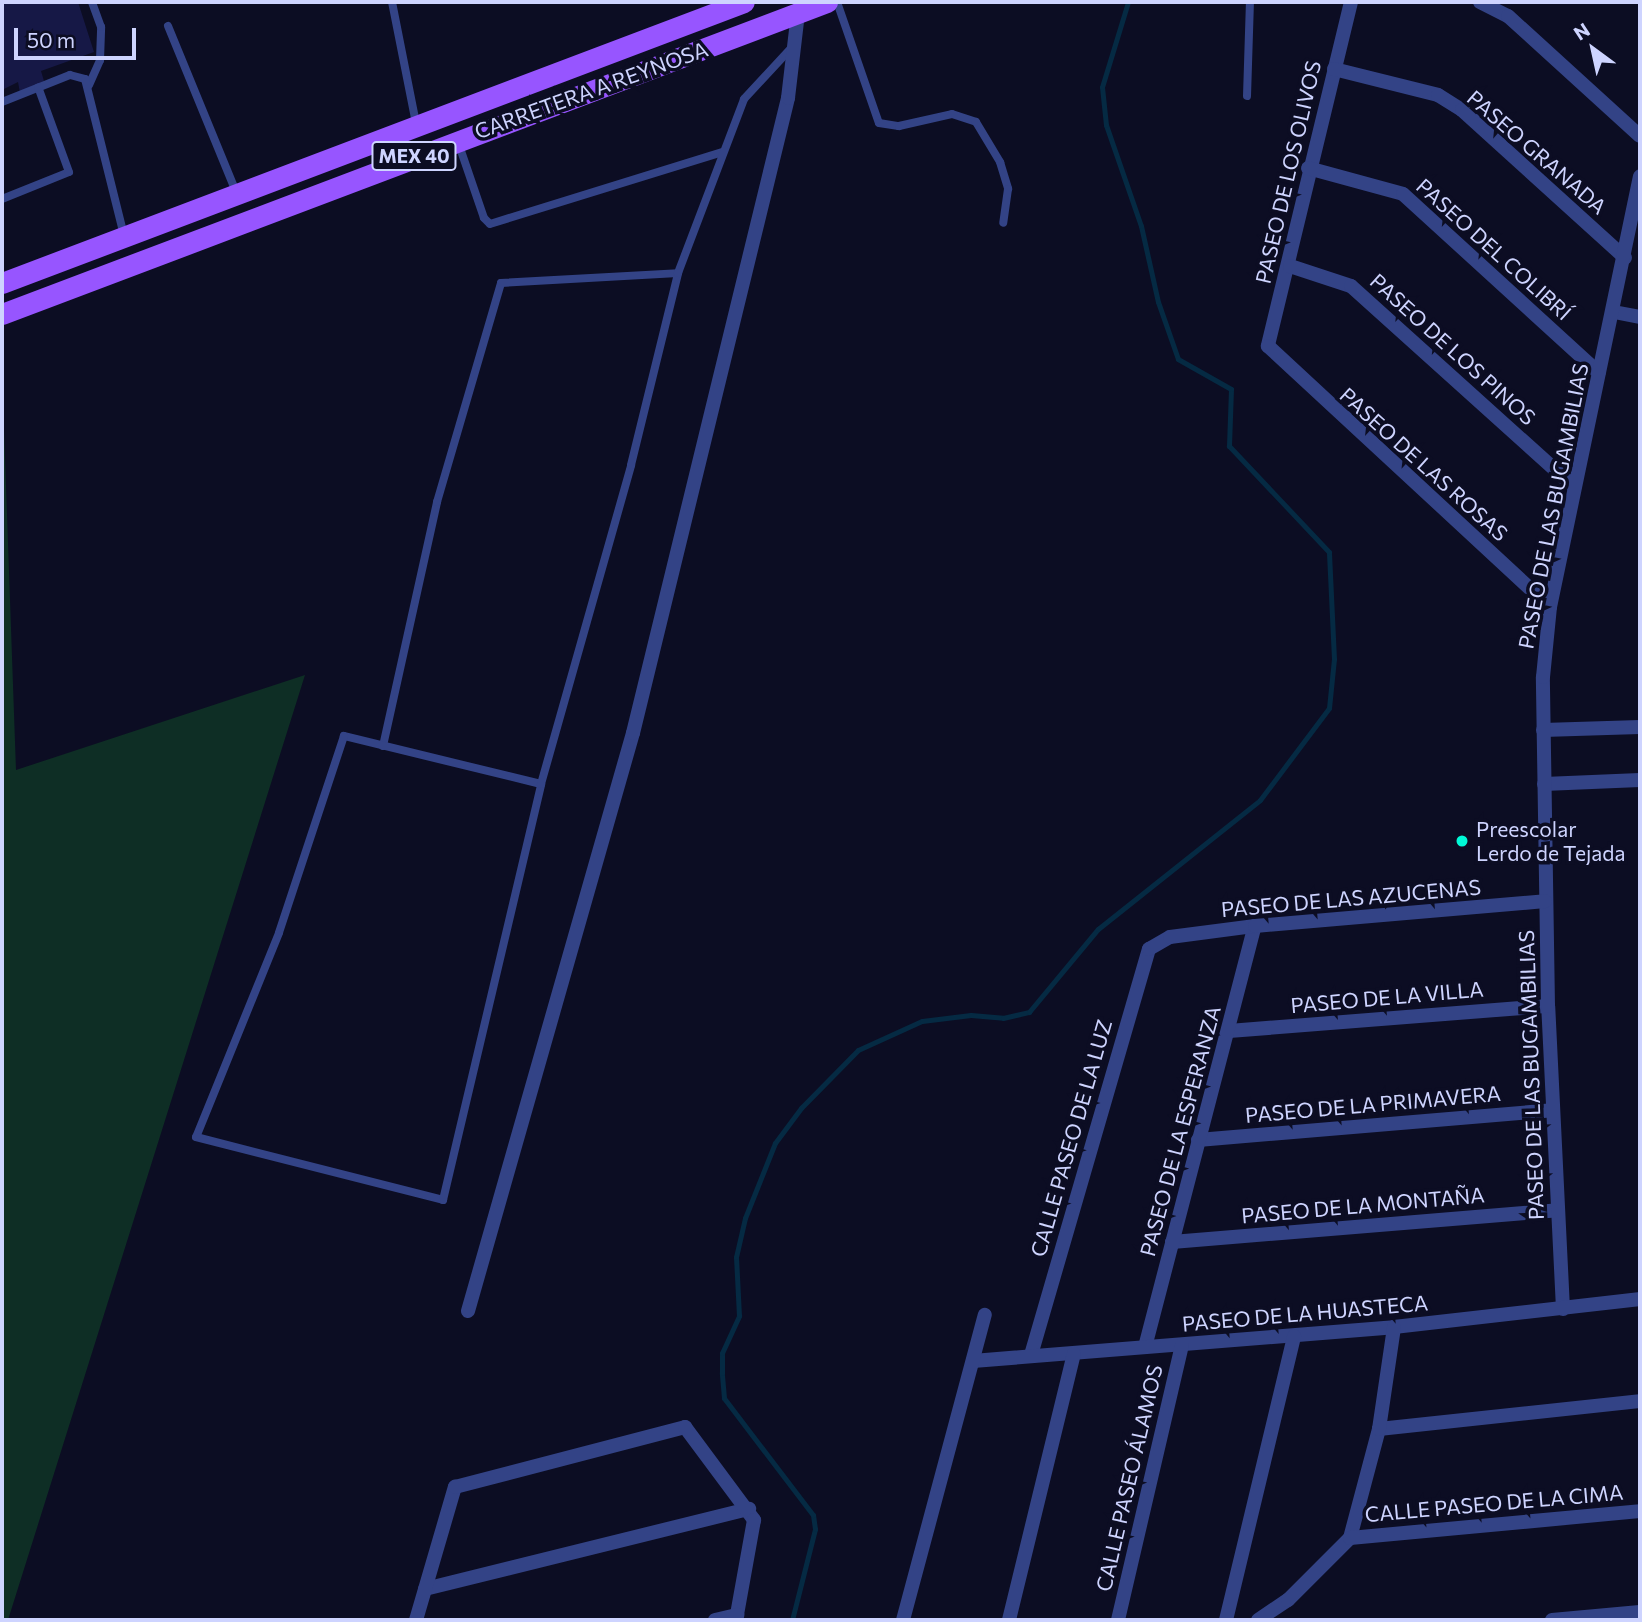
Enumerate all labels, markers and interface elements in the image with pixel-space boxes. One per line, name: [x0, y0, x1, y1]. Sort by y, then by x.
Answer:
scale bar: [18, 14, 140, 58]
north arrow: [1558, 14, 1628, 84]
text: N: [1569, 17, 1594, 45]
text: 50 m: [27, 27, 75, 52]
street label: CARRETERA A REYNOSA: [471, 36, 711, 144]
street label: PASEO DE LOS OLIVOS: [1250, 58, 1326, 286]
street label: PASEO GRANADA: [1462, 85, 1612, 219]
road number: MEX 40: [370, 140, 458, 172]
street label: PASEO DEL COLIBRÍ: [1411, 173, 1577, 325]
street label: PASEO DE LOS PINOS: [1365, 268, 1541, 430]
street label: PASEO DE LAS BUGAMBILIAS: [1513, 361, 1593, 651]
street label: PASEO DE LAS ROSAS: [1335, 382, 1513, 546]
place label: Preescolar Lerdo de Tejada: [1476, 816, 1625, 866]
marker: Preescolar Lerdo de Tejada: [1454, 833, 1470, 849]
street label: PASEO DE LAS AZUCENAS: [1220, 874, 1482, 922]
street label: PASEO DE LAS BUGAMBILIAS: [1513, 929, 1549, 1221]
street label: PASEO DE LA VILLA: [1289, 976, 1485, 1018]
street label: PASEO DE LA ESPERANZA: [1134, 1003, 1226, 1259]
street label: CALLE PASEO DE LA LUZ: [1025, 1016, 1117, 1260]
street label: PASEO DE LA PRIMAVERA: [1244, 1080, 1502, 1128]
street label: PASEO DE LA MONTAÑA: [1240, 1182, 1486, 1228]
street label: PASEO DE LA HUASTECA: [1181, 1290, 1429, 1336]
street label: CALLE PASEO ÁLAMOS: [1091, 1362, 1167, 1594]
street label: CALLE PASEO DE LA CIMA: [1364, 1479, 1624, 1527]

